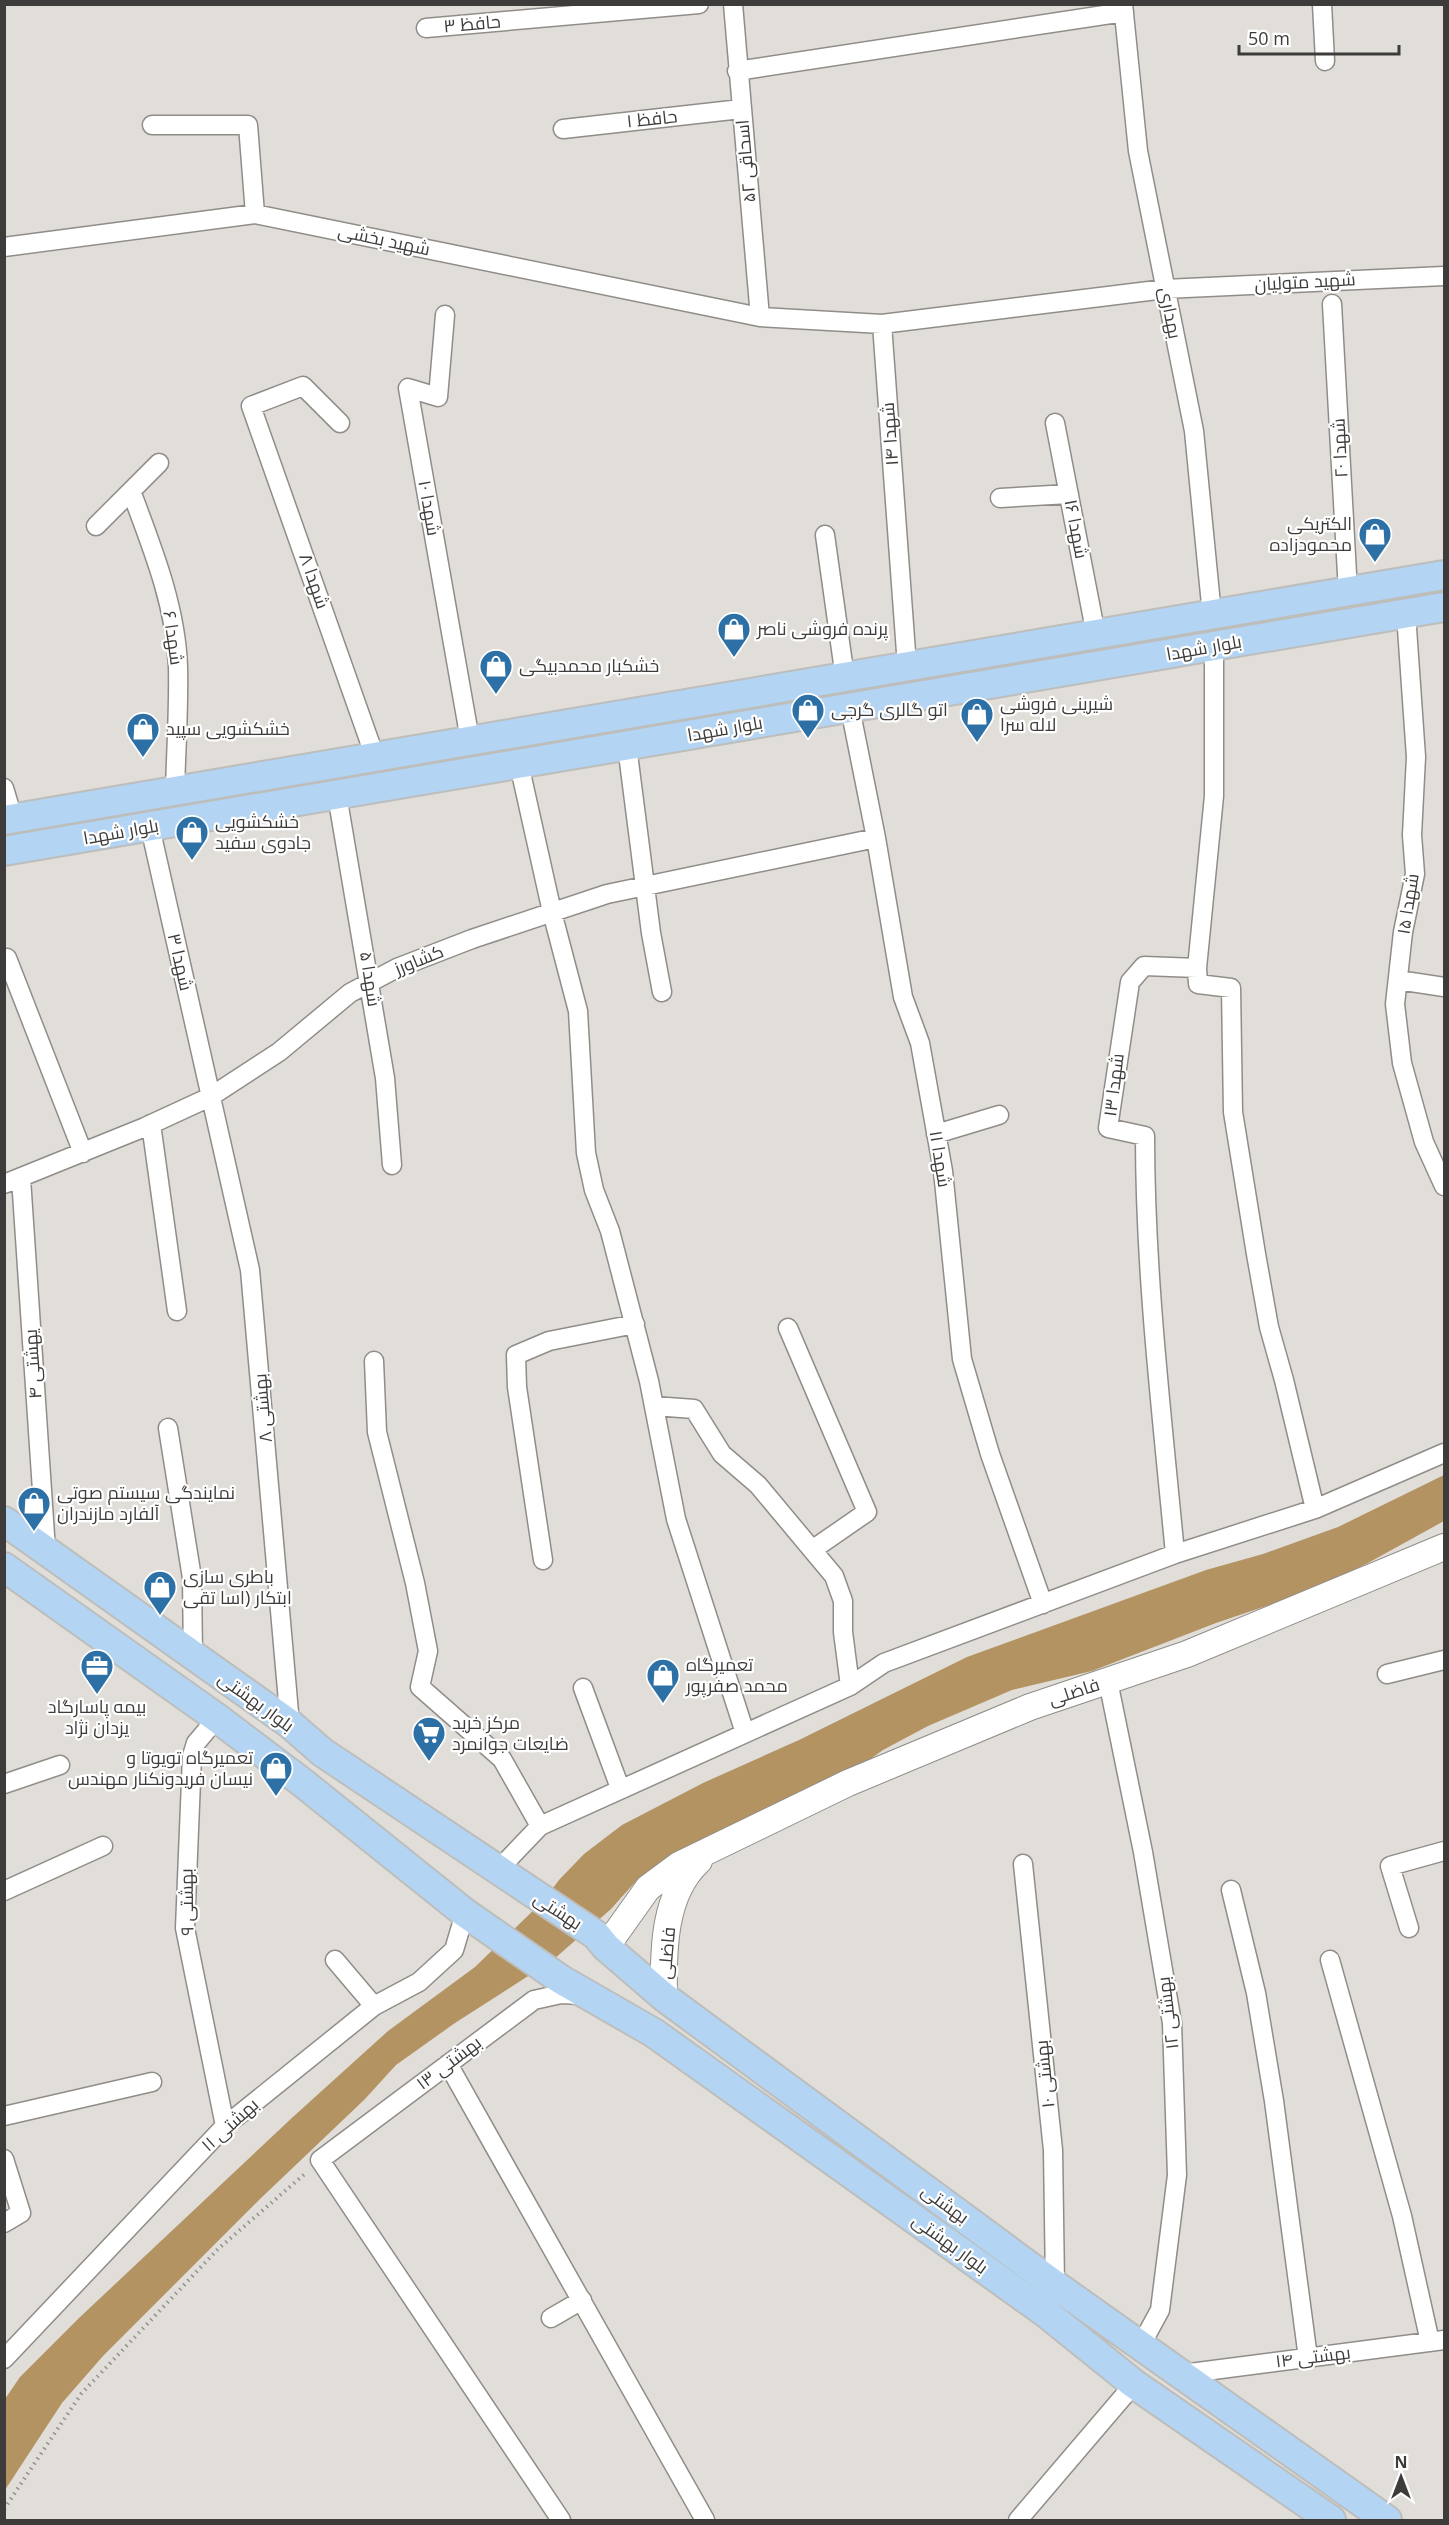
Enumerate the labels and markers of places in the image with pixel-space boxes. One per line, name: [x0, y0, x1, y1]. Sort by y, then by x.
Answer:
place label: الکتریکی محمودزاده: [1270, 511, 1352, 556]
shop icon: الکتریکی محمودزاده: [1357, 516, 1393, 563]
shop icon: پرنده فروشی ناصر: [716, 611, 752, 658]
place label: پرنده فروشی ناصر: [756, 616, 888, 641]
shop icon: خشکبار محمدبیگی: [478, 648, 514, 695]
place label: خشکبار محمدبیگی: [519, 653, 659, 677]
place label: شیرینی فروشی لاله سرا: [1000, 691, 1113, 736]
shop icon: اتو گالری گرجی: [790, 692, 826, 739]
shop icon: شیرینی فروشی لاله سرا: [959, 696, 995, 743]
place label: اتو گالری گرجی: [831, 697, 948, 721]
shop icon: خشکشویی سپید: [125, 711, 161, 758]
place label: خشکشویی سپید: [166, 716, 290, 740]
place label: خشکشویی جادوی سفید: [215, 809, 311, 854]
shop icon: خشکشویی جادوی سفید: [174, 814, 210, 861]
place label: نمایندگی سیستم صوتی آلفارد مازندران: [57, 1480, 235, 1525]
shop icon: نمایندگی سیستم صوتی آلفارد مازندران: [16, 1485, 52, 1532]
place label: باطری سازی ابتکار (اسا تقی: [183, 1564, 292, 1609]
shop icon: باطری سازی ابتکار (اسا تقی: [142, 1569, 178, 1616]
office icon: بیمه پاسارگاد یزدان نژاد: [79, 1648, 115, 1695]
place label: تعمیرگاه محمد صفرپور: [685, 1652, 788, 1698]
shop icon: تعمیرگاه محمد صفرپور: [645, 1657, 681, 1704]
place label: بیمه پاسارگاد یزدان نژاد: [48, 1694, 146, 1739]
place label: مرکز خرید ضایعات جوانمرد: [452, 1710, 569, 1755]
supermarket icon: مرکز خرید ضایعات جوانمرد: [411, 1715, 447, 1762]
place label: تعمیرگاه تویوتا و نیسان فریدونکنار مهندس: [68, 1745, 253, 1790]
shop icon: تعمیرگاه تویوتا و نیسان فریدونکنار مهندس: [258, 1750, 294, 1797]

